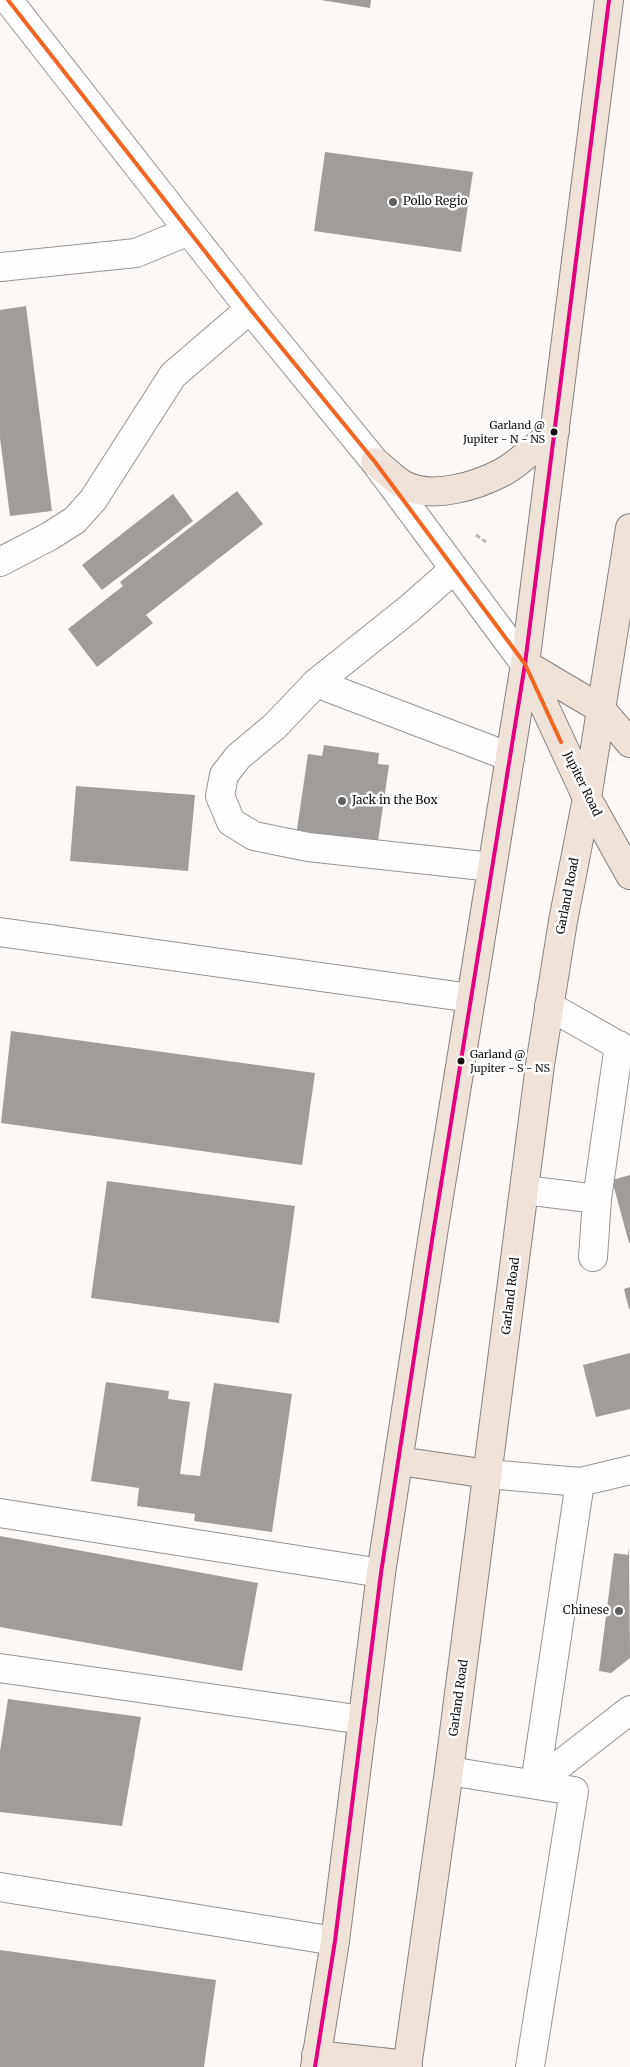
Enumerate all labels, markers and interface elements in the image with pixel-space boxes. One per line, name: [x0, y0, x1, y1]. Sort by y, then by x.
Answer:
place label: Pollo Regio: [403, 195, 467, 209]
marker: Pollo Regio: [387, 196, 399, 208]
place label: Garland @ Jupiter - N - NS: [463, 419, 545, 445]
marker: Garland @ Jupiter - N - NS: [549, 427, 559, 437]
street label: Jupiter Road: [560, 749, 604, 819]
place label: Jack in the Box: [352, 794, 438, 808]
marker: Jack in the Box: [336, 795, 348, 807]
street label: Garland Road: [554, 857, 582, 935]
place label: Garland @ Jupiter - S - NS: [470, 1048, 550, 1074]
marker: Garland @ Jupiter - S - NS: [456, 1056, 466, 1066]
street label: Garland Road: [499, 1257, 523, 1335]
place label: Chinese: [563, 1604, 609, 1618]
marker: Chinese: [613, 1605, 625, 1617]
street label: Garland Road: [446, 1659, 472, 1737]

